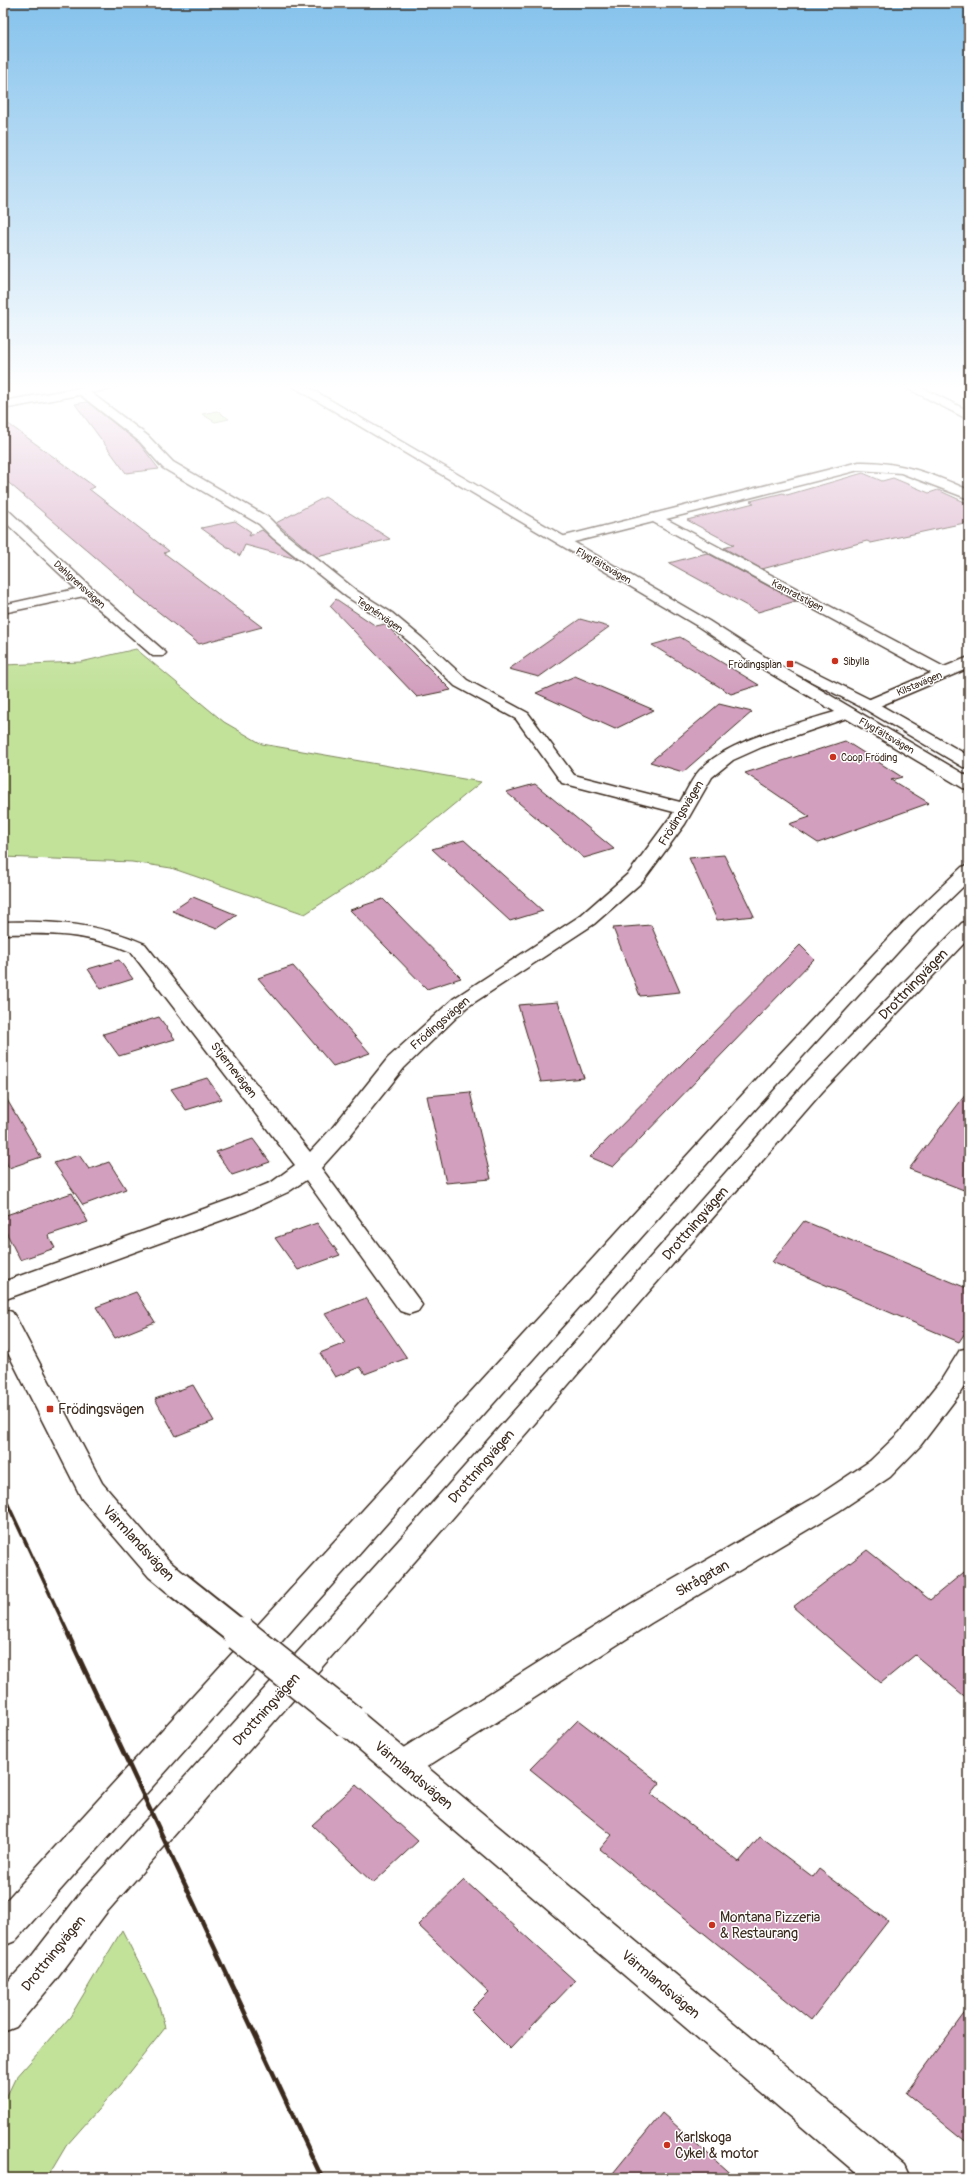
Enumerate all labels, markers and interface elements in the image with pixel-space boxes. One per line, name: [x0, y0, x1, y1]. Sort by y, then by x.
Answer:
street label: Flygfältsvägen: [574, 545, 634, 587]
street label: Dahlgrensvägen: [51, 558, 108, 611]
street label: Kamratstigen: [769, 577, 826, 615]
street label: Tegnérvägen: [354, 594, 405, 635]
marker: Sibylla: [830, 656, 840, 666]
place label: Sibylla: [843, 656, 870, 668]
place label: Frödingsplan: [728, 659, 782, 671]
marker: Frödingsplan: [785, 659, 795, 669]
street label: Kilstavägen: [895, 669, 944, 699]
street label: Flygfältsvägen: [857, 715, 917, 757]
marker: Coop Fröding: [828, 752, 838, 762]
place label: Coop Fröding: [841, 752, 897, 764]
street label: Frödingsvägen: [656, 778, 707, 849]
street label: Drottningvägen: [875, 945, 952, 1023]
street label: Frödingsvägen: [408, 993, 473, 1053]
street label: Stjernevägen: [207, 1039, 260, 1102]
street label: Drottningvägen: [659, 1183, 732, 1264]
place label: Frödingsvägen: [58, 1401, 144, 1418]
marker: Frödingsvägen: [45, 1404, 55, 1414]
street label: Drottningvägen: [445, 1426, 518, 1507]
street label: Värmlandsvägen: [99, 1502, 178, 1585]
street label: Skrågatan: [672, 1556, 732, 1601]
street label: Drottningvägen: [229, 1669, 304, 1749]
street label: Värmlandsvägen: [371, 1738, 457, 1813]
place label: Montana Pizzeria & Restaurang: [720, 1909, 820, 1942]
street label: Drottningvägen: [18, 1912, 89, 1994]
marker: Montana Pizzeria & Restaurang: [707, 1920, 717, 1930]
street label: Värmlandsvägen: [618, 1947, 704, 2022]
place label: Karlskoga Cykel & motor: [675, 2129, 759, 2162]
marker: Karlskoga Cykel & motor: [662, 2140, 672, 2150]

